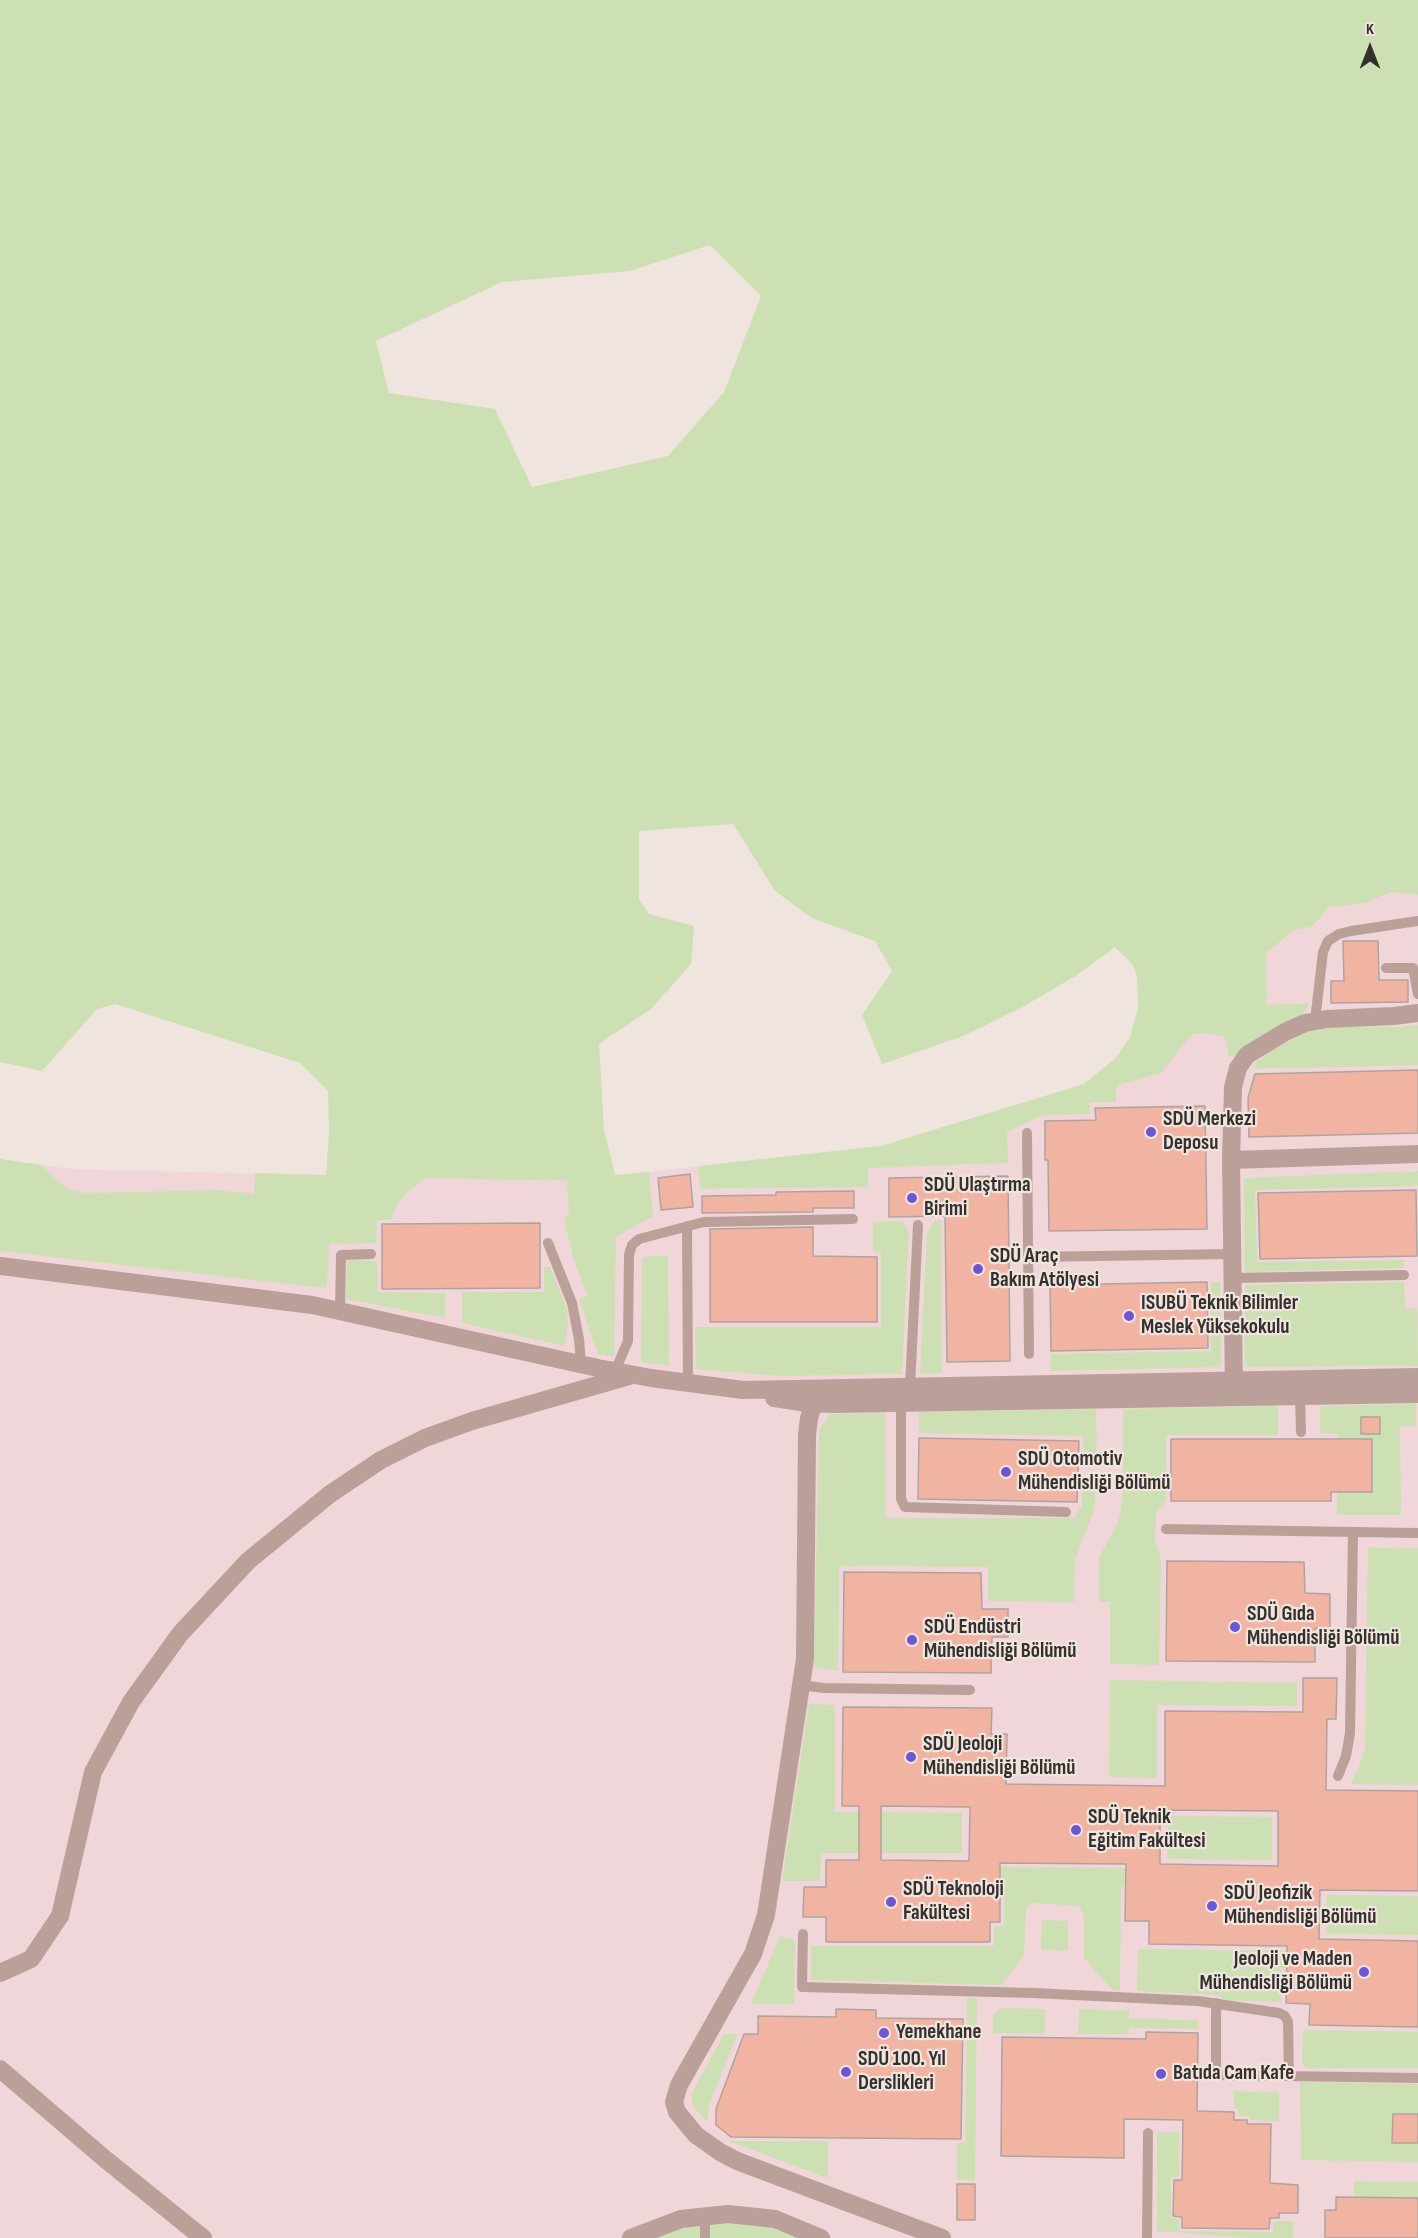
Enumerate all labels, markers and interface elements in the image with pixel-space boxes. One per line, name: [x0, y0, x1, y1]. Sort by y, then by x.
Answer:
north arrow: [1340, 18, 1400, 78]
text: K: [1366, 20, 1374, 39]
place label: SDÜ Merkezi Deposu: [1163, 1107, 1256, 1157]
marker: SDÜ Merkezi Deposu: [1144, 1125, 1158, 1139]
place label: SDÜ Ulaştırma Birimi: [924, 1173, 1031, 1223]
marker: SDÜ Ulaştırma Birimi: [905, 1191, 919, 1205]
place label: SDÜ Araç Bakım Atölyesi: [990, 1244, 1099, 1294]
marker: SDÜ Araç Bakım Atölyesi: [971, 1262, 985, 1276]
place label: ISUBÜ Teknik Bilimler Meslek Yüksekokulu: [1141, 1291, 1298, 1341]
marker: ISUBÜ Teknik Bilimler Meslek Yüksekokulu: [1122, 1309, 1136, 1323]
place label: SDÜ Otomotiv Mühendisliği Bölümü: [1018, 1447, 1170, 1497]
marker: SDÜ Otomotiv Mühendisliği Bölümü: [999, 1465, 1013, 1479]
place label: SDÜ Gıda Mühendisliği Bölümü: [1247, 1602, 1399, 1652]
place label: SDÜ Endüstri Mühendisliği Bölümü: [924, 1615, 1076, 1665]
marker: SDÜ Gıda Mühendisliği Bölümü: [1228, 1620, 1242, 1634]
marker: SDÜ Endüstri Mühendisliği Bölümü: [905, 1633, 919, 1647]
place label: SDÜ Jeoloji Mühendisliği Bölümü: [923, 1732, 1075, 1782]
marker: SDÜ Jeoloji Mühendisliği Bölümü: [904, 1750, 918, 1764]
place label: SDÜ Teknik Eğitim Fakültesi: [1088, 1805, 1206, 1855]
marker: SDÜ Teknik Eğitim Fakültesi: [1069, 1823, 1083, 1837]
place label: SDÜ Teknoloji Fakültesi: [903, 1877, 1004, 1927]
place label: SDÜ Jeofizik Mühendisliği Bölümü: [1224, 1881, 1376, 1931]
marker: SDÜ Teknoloji Fakültesi: [884, 1895, 898, 1909]
marker: SDÜ Jeofizik Mühendisliği Bölümü: [1205, 1899, 1219, 1913]
place label: Jeoloji ve Maden Mühendisliği Bölümü: [1200, 1947, 1352, 1997]
marker: Jeoloji ve Maden Mühendisliği Bölümü: [1357, 1965, 1371, 1979]
place label: Yemekhane: [896, 2020, 981, 2046]
marker: Yemekhane: [877, 2026, 891, 2040]
place label: SDÜ 100. Yıl Derslikleri: [858, 2047, 946, 2097]
place label: Batıda Cam Kafe: [1173, 2061, 1294, 2087]
marker: SDÜ 100. Yıl Derslikleri: [839, 2065, 853, 2079]
marker: Batıda Cam Kafe: [1154, 2067, 1168, 2081]

